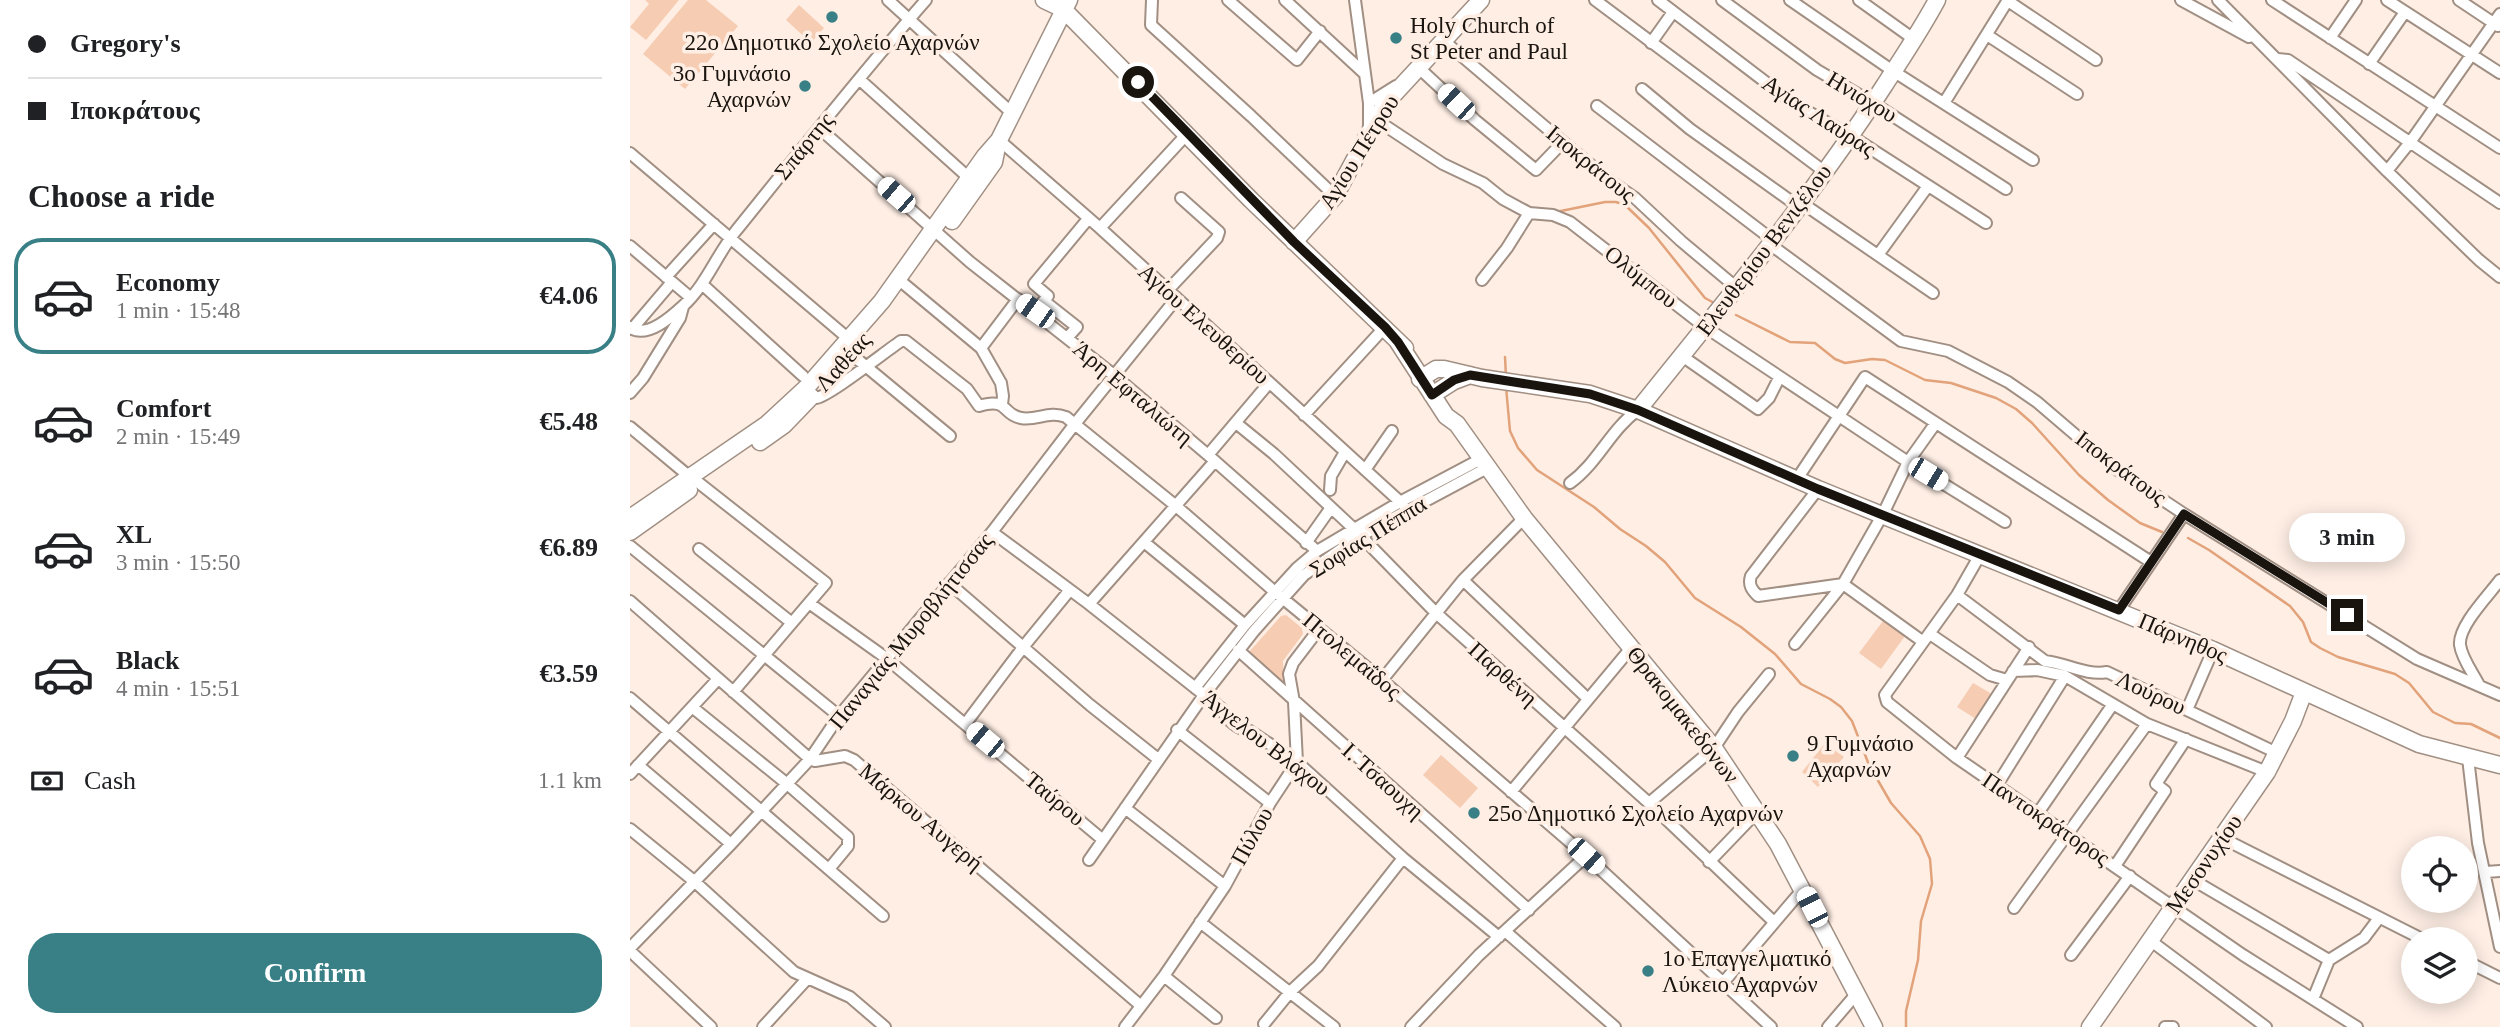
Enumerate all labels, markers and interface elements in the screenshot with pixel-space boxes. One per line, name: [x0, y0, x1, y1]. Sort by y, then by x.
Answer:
marker: 22ο Δημοτικό Σχολείο Αχαρνών: [824, 9, 840, 25]
place label: Holy Church of St Peter and Paul: [1410, 13, 1568, 64]
text: Gregory's: [70, 29, 181, 58]
place label: 22ο Δημοτικό Σχολείο Αχαρνών: [684, 30, 980, 55]
marker: Holy Church of St Peter and Paul: [1388, 30, 1404, 46]
place label: 3ο Γυμνάσιο Αχαρνών: [673, 61, 791, 112]
route start: [1122, 66, 1154, 98]
street label: Ηνιόχου: [1822, 66, 1902, 128]
street label: Αγίας Λαύρας: [1758, 70, 1880, 162]
marker: 3ο Γυμνάσιο Αχαρνών: [797, 78, 813, 94]
car: [1434, 80, 1479, 124]
street label: Αγίου Πέτρου: [1314, 90, 1404, 214]
text: Ιποκράτους: [70, 96, 200, 125]
street label: Σπάρτης: [769, 107, 839, 185]
street label: Ιποκράτους: [1542, 121, 1640, 207]
street label: Ελευθερίου Βενιζέλου: [1691, 159, 1837, 341]
car: [874, 173, 919, 217]
text: Choose a ride: [28, 178, 215, 214]
street label: Ολύμπου: [1600, 241, 1682, 313]
street label: Αγίου Ελευθερίου: [1133, 259, 1275, 389]
icon: car: [32, 265, 95, 328]
text: Economy: [116, 268, 220, 297]
text: €4.06: [540, 281, 598, 310]
car: [1012, 290, 1059, 332]
text: 1 min · 15:48: [116, 298, 241, 323]
street label: Λαθέας: [810, 327, 876, 397]
street label: Άρη Εφταλιώτη: [1068, 336, 1198, 450]
icon: car: [32, 391, 95, 454]
text: Comfort: [116, 394, 211, 423]
text: €5.48: [540, 407, 598, 436]
text: 2 min · 15:49: [116, 424, 241, 449]
street label: Ιποκράτους: [2071, 426, 2171, 510]
car: [1905, 454, 1952, 494]
street label: Σοφίας Πέππα: [1305, 491, 1431, 583]
callout: 3 min: [2289, 514, 2405, 562]
icon: car: [32, 517, 95, 580]
text: XL: [116, 520, 152, 549]
text: 3 min: [2319, 525, 2375, 550]
street label: Παναγιάς Μυροβλήτισσας: [824, 528, 998, 734]
text: €6.89: [540, 533, 598, 562]
text: 3 min · 15:50: [116, 550, 241, 575]
route end: [2331, 599, 2363, 631]
street label: Πτολεμαΐδος: [1298, 608, 1406, 704]
street label: Πάρνηθος: [2135, 608, 2231, 668]
street label: Παρθένη: [1464, 637, 1542, 711]
street label: Θρακομακεδόνων: [1622, 642, 1744, 788]
icon: car: [32, 643, 95, 706]
text: Black: [116, 646, 180, 675]
text: €3.59: [540, 659, 598, 688]
street label: Λούρου: [2112, 666, 2190, 720]
text: 4 min · 15:51: [116, 676, 241, 701]
street label: Άγγελου Βλάχου: [1197, 685, 1335, 801]
car: [963, 718, 1008, 762]
place label: 9 Γυμνάσιο Αχαρνών: [1807, 731, 1914, 782]
street label: Ι. Τσαουχη: [1337, 738, 1429, 824]
marker: 9 Γυμνάσιο Αχαρνών: [1785, 748, 1801, 764]
street label: Μάρκου Αυγερή: [854, 758, 988, 876]
icon: cash: [28, 762, 66, 800]
text: Cash: [84, 766, 136, 795]
street label: Ταύρου: [1020, 767, 1090, 831]
street label: Παντοκράτορος: [1978, 767, 2114, 871]
text: 1.1 km: [538, 768, 602, 793]
place label: 25ο Δημοτικό Σχολείο Αχαρνών: [1488, 801, 1783, 826]
street label: Πύλου: [1226, 803, 1278, 869]
marker: 25ο Δημοτικό Σχολείο Αχαρνών: [1466, 805, 1482, 821]
street label: Μεσονυχίου: [2161, 810, 2247, 918]
car: [1564, 834, 1609, 878]
map controls: [2401, 836, 2478, 1004]
button: locate: [2401, 836, 2478, 913]
car: [1794, 884, 1831, 930]
button: layers: [2401, 927, 2478, 1004]
button: Confirm: [28, 933, 602, 1013]
place label: 1ο Επαγγελματικό Λύκειο Αχαρνών: [1662, 946, 1832, 997]
marker: 1ο Επαγγελματικό Λύκειο Αχαρνών: [1640, 963, 1656, 979]

